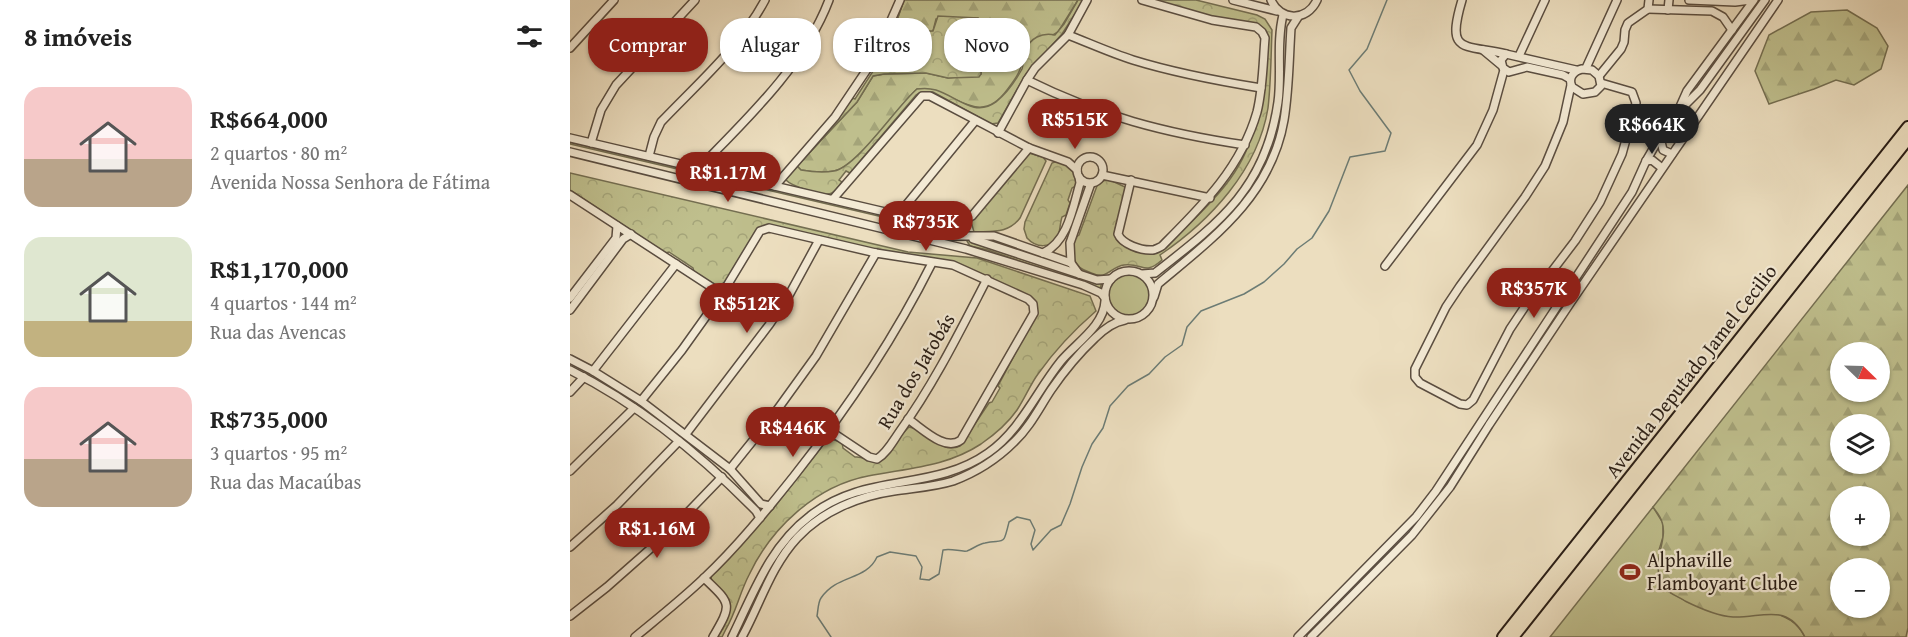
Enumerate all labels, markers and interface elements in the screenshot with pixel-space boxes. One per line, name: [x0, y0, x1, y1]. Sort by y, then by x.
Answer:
text: 8 imóveis: [24, 17, 132, 56]
chip: Comprar: [588, 18, 708, 72]
chip: Alugar: [720, 18, 821, 72]
chip: Filtros: [833, 18, 932, 72]
chip: Novo: [944, 18, 1030, 72]
icon: filters: [513, 20, 546, 53]
text: R$664,000: [210, 99, 328, 138]
pin: R$515K: [1026, 99, 1124, 150]
text: R$515K: [1042, 104, 1108, 133]
pin: R$664K: [1603, 104, 1701, 155]
text: R$664K: [1619, 109, 1685, 138]
icon: home: [72, 111, 144, 183]
text: 2 quartos · 80 m²: [210, 138, 347, 167]
pin: R$1.17M: [673, 152, 783, 203]
text: R$1.17M: [690, 157, 766, 186]
text: Avenida Nossa Senhora de Fátima: [210, 167, 490, 196]
pin: R$735K: [877, 201, 975, 252]
text: R$735K: [893, 206, 959, 235]
text: R$1,170,000: [210, 249, 349, 288]
street label: Avenida Deputado Jamel Cecilio: [1598, 258, 1783, 484]
icon: home: [72, 261, 144, 333]
pin: R$357K: [1485, 268, 1583, 319]
text: R$357K: [1501, 273, 1567, 302]
pin: R$512K: [698, 283, 796, 334]
text: 4 quartos · 144 m²: [210, 288, 357, 317]
text: R$512K: [714, 288, 780, 317]
street label: Rua dos Jatobás: [870, 307, 962, 434]
text: Rua das Avencas: [210, 317, 346, 346]
north arrow: [1830, 342, 1890, 402]
map controls: [1830, 342, 1890, 618]
text: R$735,000: [210, 399, 328, 438]
pin: R$446K: [744, 407, 842, 458]
icon: home: [72, 411, 144, 483]
text: R$446K: [760, 412, 826, 441]
button: layers: [1830, 414, 1890, 474]
text: 3 quartos · 95 m²: [210, 438, 347, 467]
text: Rua das Macaúbas: [210, 467, 361, 496]
button: +: [1830, 486, 1890, 546]
pin: R$1.16M: [602, 508, 712, 559]
text: R$1.16M: [619, 513, 695, 542]
place label: Alphaville Flamboyant Clube: [1647, 545, 1798, 597]
button: −: [1830, 558, 1890, 618]
sports icon: Alphaville Flamboyant Clube: [1618, 560, 1642, 584]

